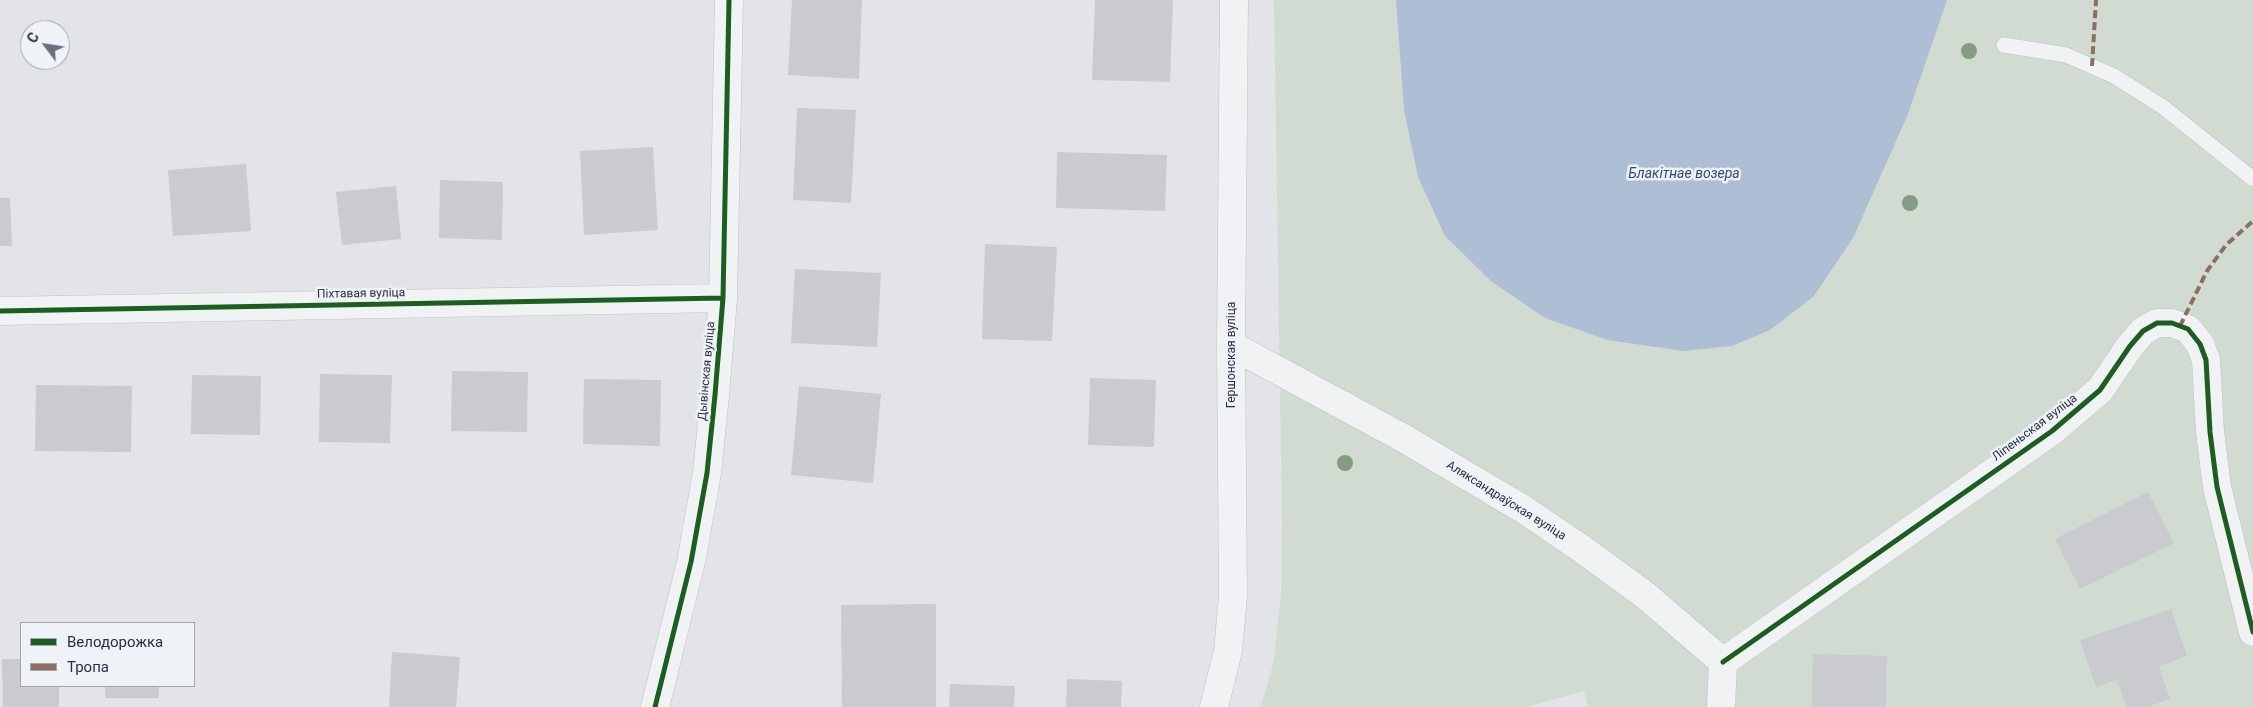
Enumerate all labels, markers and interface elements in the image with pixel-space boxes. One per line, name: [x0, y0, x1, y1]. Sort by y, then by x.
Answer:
north arrow: [20, 20, 70, 70]
text: С: [24, 30, 42, 46]
water label: Блакітнае возера: [1628, 166, 1740, 182]
street label: Піхтавая вуліца: [317, 286, 405, 302]
street label: Гершонская вуліца: [1225, 302, 1239, 408]
street label: Дывінская вуліца: [695, 321, 719, 421]
street label: Ліпеньская вуліца: [1990, 391, 2080, 465]
street label: Аляксандраўская вуліца: [1444, 458, 1568, 544]
legend: [20, 622, 195, 687]
text: Велодорожка: [67, 633, 163, 651]
text: Тропа: [67, 658, 109, 676]

